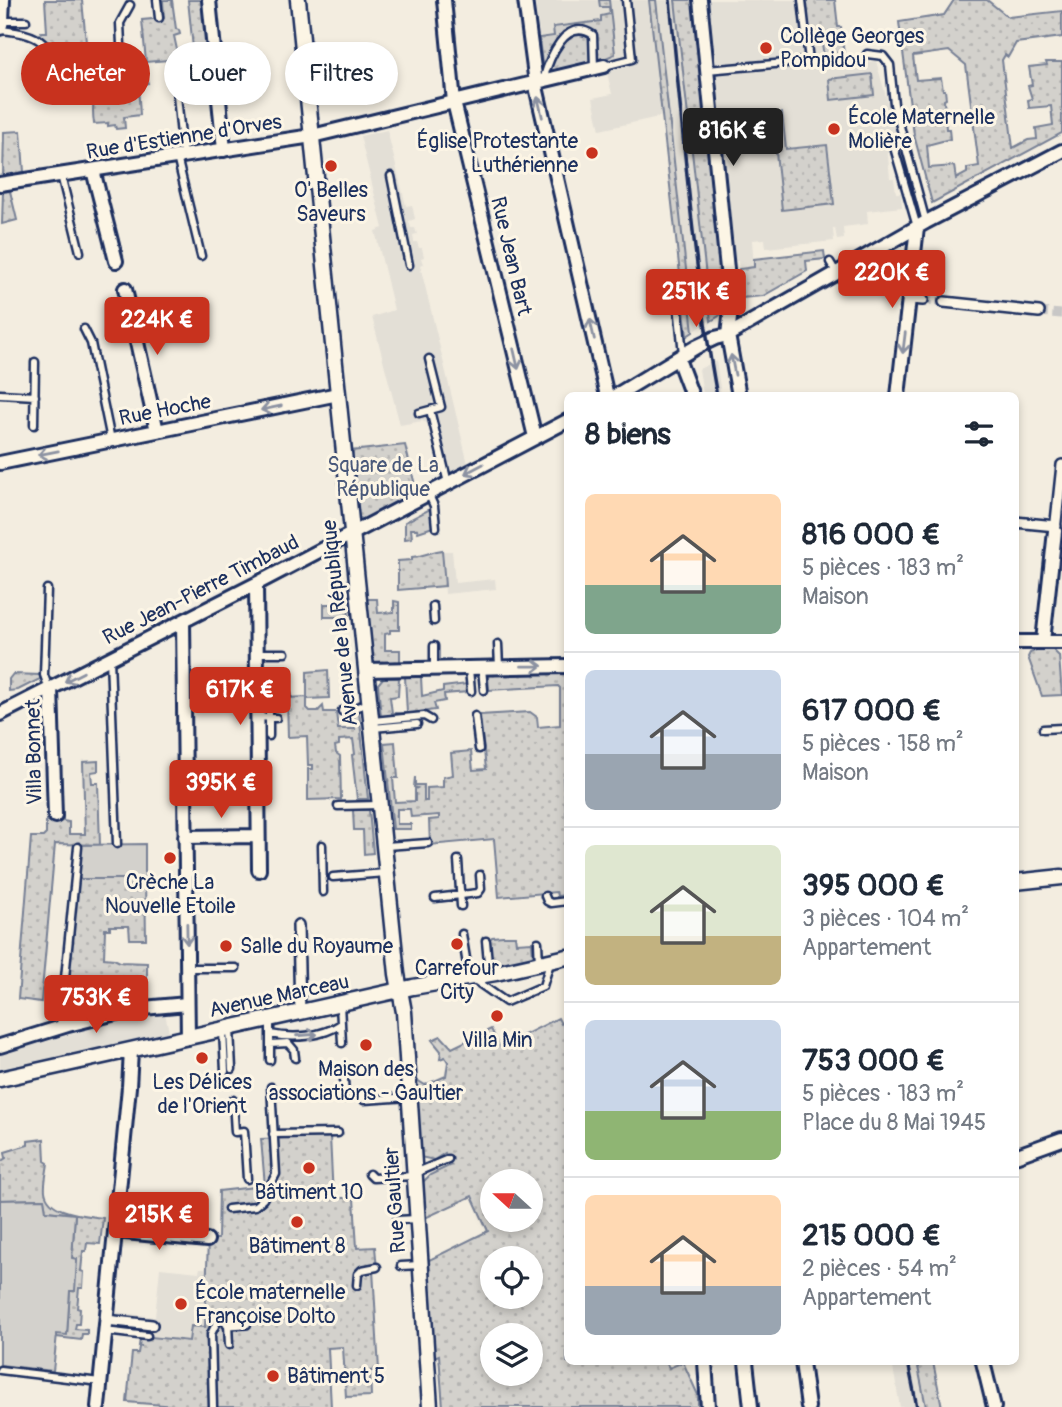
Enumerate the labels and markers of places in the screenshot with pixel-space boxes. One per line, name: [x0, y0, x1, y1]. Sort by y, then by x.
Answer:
place label: Collège Georges Pompidou: [780, 23, 925, 74]
marker: Collège Georges Pompidou: [758, 40, 774, 56]
place label: École Maternelle Molière: [848, 104, 995, 155]
pin: 816K €: [676, 108, 790, 168]
marker: École Maternelle Molière: [826, 121, 842, 137]
place label: Église Protestante Luthérienne: [417, 128, 579, 179]
marker: Église Protestante Luthérienne: [584, 145, 600, 161]
marker: O' Belles Saveurs: [323, 158, 339, 174]
place label: O' Belles Saveurs: [294, 177, 369, 228]
pin: 220K €: [835, 250, 949, 310]
pin: 251K €: [639, 270, 753, 329]
pin: 224K €: [100, 298, 214, 357]
pin: 617K €: [183, 668, 297, 727]
pin: 395K €: [164, 760, 278, 820]
marker: Crèche La Nouvelle Etoile: [162, 850, 178, 866]
place label: Crèche La Nouvelle Etoile: [105, 869, 236, 920]
place label: Salle du Royaume: [240, 933, 394, 960]
marker: Carrefour City: [449, 936, 465, 952]
marker: Salle du Royaume: [218, 938, 234, 954]
place label: Carrefour City: [415, 955, 500, 1006]
pin: 753K €: [39, 976, 153, 1035]
marker: Villa Min: [489, 1008, 505, 1024]
place label: Villa Min: [461, 1027, 533, 1054]
marker: Maison des associations - Gaultier: [358, 1037, 374, 1053]
marker: Les Délices de l'Orient: [194, 1050, 210, 1066]
place label: Maison des associations - Gaultier: [269, 1056, 464, 1107]
place label: Les Délices de l'Orient: [152, 1069, 252, 1120]
marker: Bâtiment 10: [301, 1160, 317, 1176]
place label: Bâtiment 10: [254, 1179, 364, 1206]
pin: 215K €: [102, 1192, 216, 1252]
marker: Bâtiment 8: [289, 1214, 305, 1230]
place label: Bâtiment 8: [248, 1233, 346, 1260]
place label: École maternelle Françoise Dolto: [195, 1279, 346, 1330]
marker: École maternelle Françoise Dolto: [173, 1296, 189, 1312]
place label: Bâtiment 5: [287, 1363, 385, 1390]
marker: Bâtiment 5: [265, 1368, 281, 1384]

